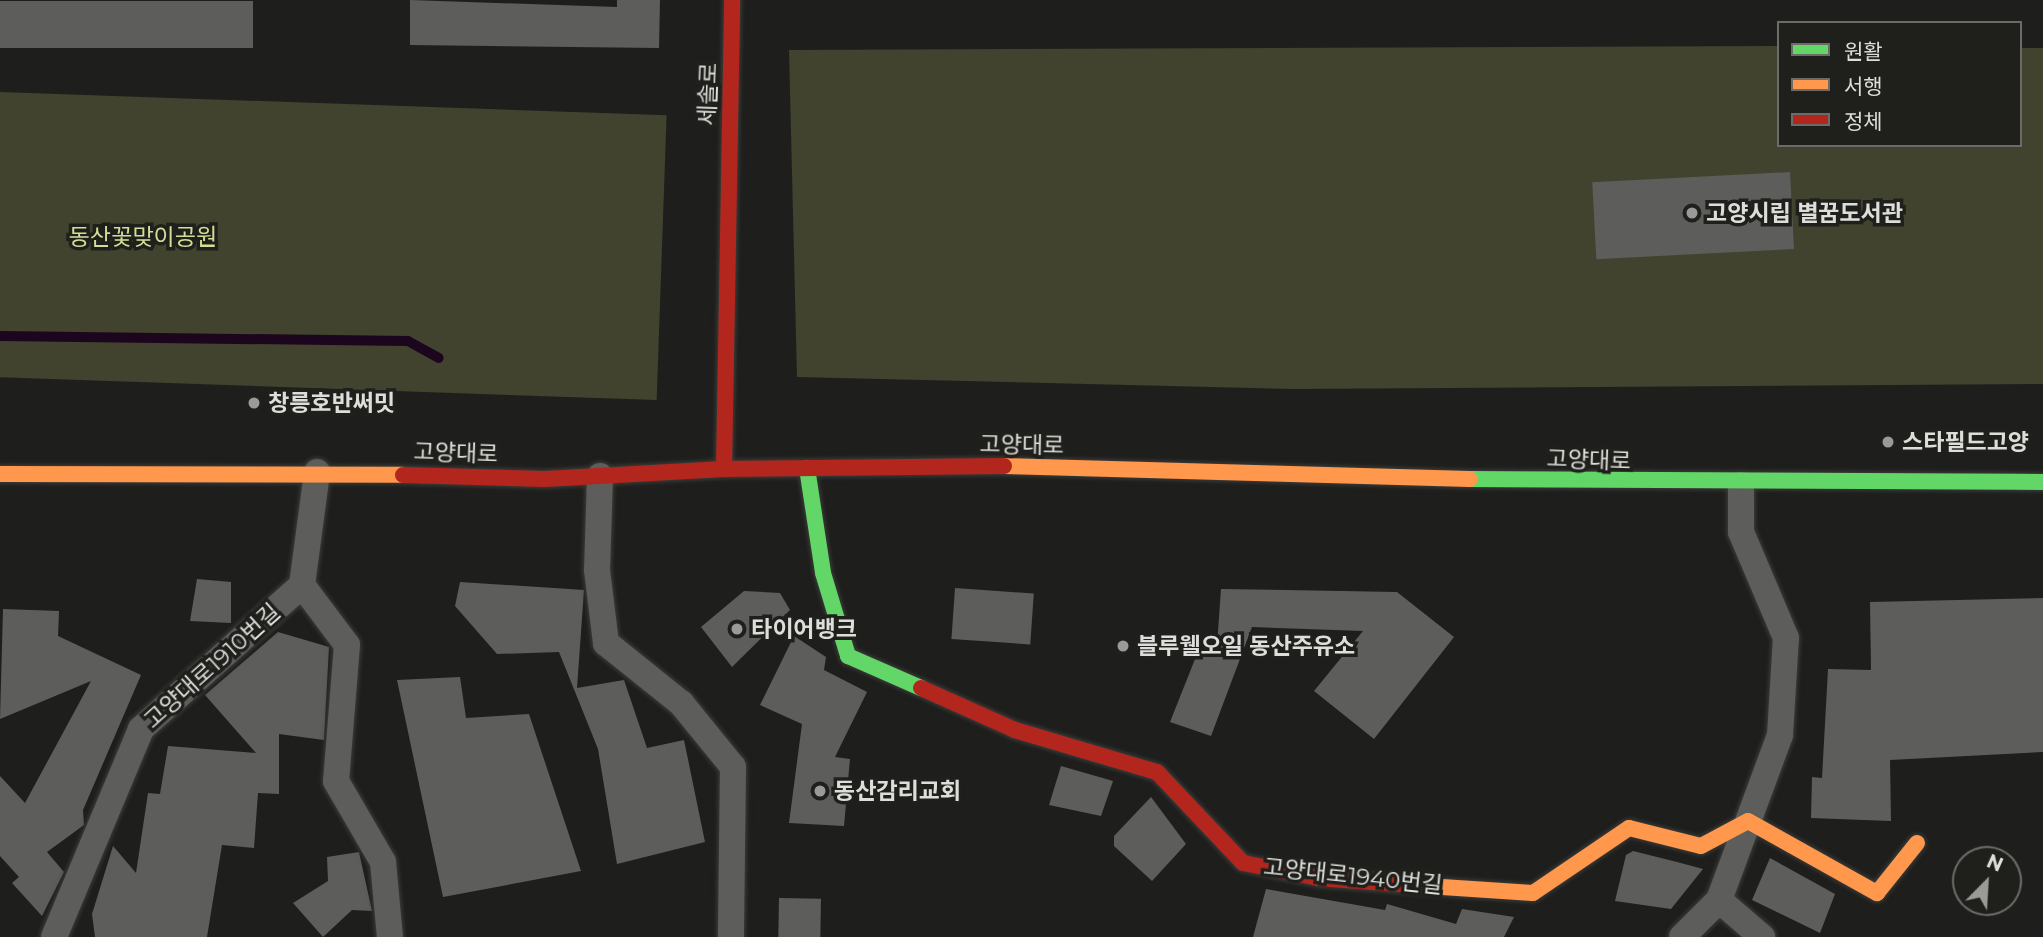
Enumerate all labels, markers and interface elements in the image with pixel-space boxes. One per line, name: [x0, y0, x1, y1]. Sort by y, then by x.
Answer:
legend: [1777, 21, 2022, 147]
text: 원활: [1844, 39, 1883, 64]
street label: 세솔로: [693, 62, 723, 126]
text: 서행: [1844, 74, 1883, 99]
text: 정체: [1844, 109, 1883, 134]
place label: 고양시립 별꿈도서관: [1706, 199, 1903, 227]
marker: 고양시립 별꿈도서관: [1684, 205, 1700, 221]
park label: 동산꽃맞이공원: [69, 223, 217, 251]
place label: 창릉호반써밋: [268, 389, 395, 417]
marker: 창릉호반써밋: [246, 395, 262, 411]
place label: 스타필드고양: [1902, 428, 2029, 456]
street label: 고양대로: [979, 430, 1065, 460]
marker: 스타필드고양: [1880, 434, 1896, 450]
street label: 고양대로: [413, 438, 499, 468]
street label: 고양대로: [1546, 445, 1632, 475]
street label: 고양대로1910번길: [139, 598, 285, 734]
place label: 타이어뱅크: [751, 615, 857, 643]
marker: 타이어뱅크: [729, 621, 745, 637]
place label: 블루웰오일 동산주유소: [1137, 632, 1355, 660]
marker: 블루웰오일 동산주유소: [1115, 638, 1131, 654]
place label: 동산감리교회: [834, 777, 961, 805]
marker: 동산감리교회: [812, 783, 828, 799]
north arrow: [1952, 846, 2022, 916]
text: N: [1983, 850, 2007, 877]
street label: 고양대로1940번길: [1262, 853, 1444, 899]

